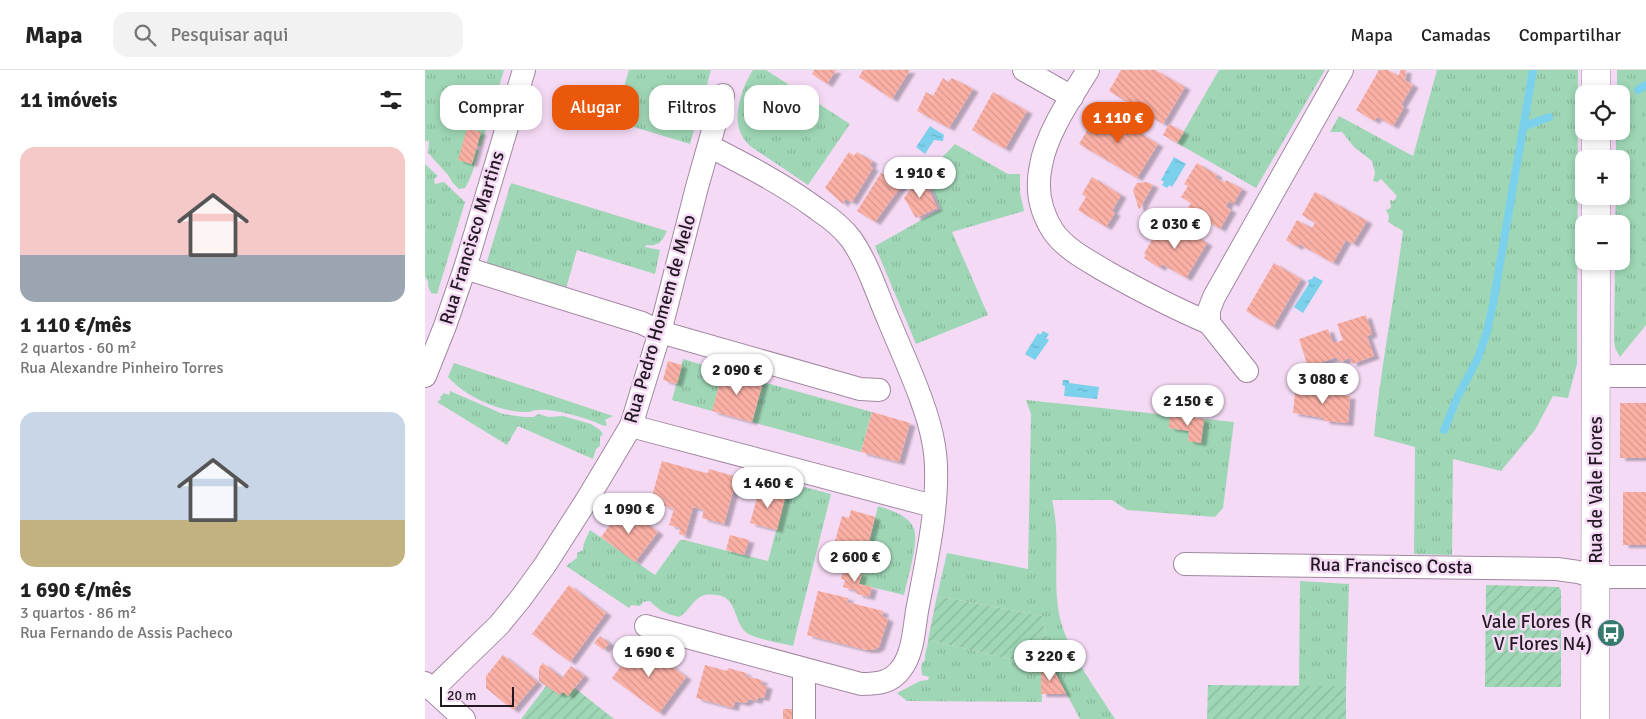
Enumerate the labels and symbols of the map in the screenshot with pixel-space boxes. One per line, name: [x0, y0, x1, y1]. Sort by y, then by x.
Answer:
pin: 1 110 €: [1072, 102, 1164, 144]
street label: Rua Francisco Martins: [434, 148, 510, 328]
pin: 1 910 €: [874, 156, 966, 199]
pin: 2 030 €: [1129, 208, 1221, 250]
street label: Rua Pedro Homem de Melo: [619, 212, 701, 426]
pin: 2 090 €: [691, 354, 783, 396]
pin: 3 080 €: [1277, 362, 1369, 405]
pin: 2 150 €: [1142, 384, 1234, 427]
street label: Rua de Vale Flores: [1584, 416, 1608, 564]
pin: 1 460 €: [722, 466, 814, 509]
pin: 1 090 €: [583, 492, 675, 535]
pin: 2 600 €: [809, 540, 901, 583]
street label: Rua Francisco Costa: [1309, 553, 1473, 579]
place label: Vale Flores (R V Flores N4): [1482, 610, 1592, 656]
bus stop icon: Vale Flores (R V Flores N4): [1596, 618, 1626, 648]
pin: 1 690 €: [603, 636, 695, 678]
pin: 3 220 €: [1004, 640, 1096, 682]
scale bar: [440, 684, 514, 707]

